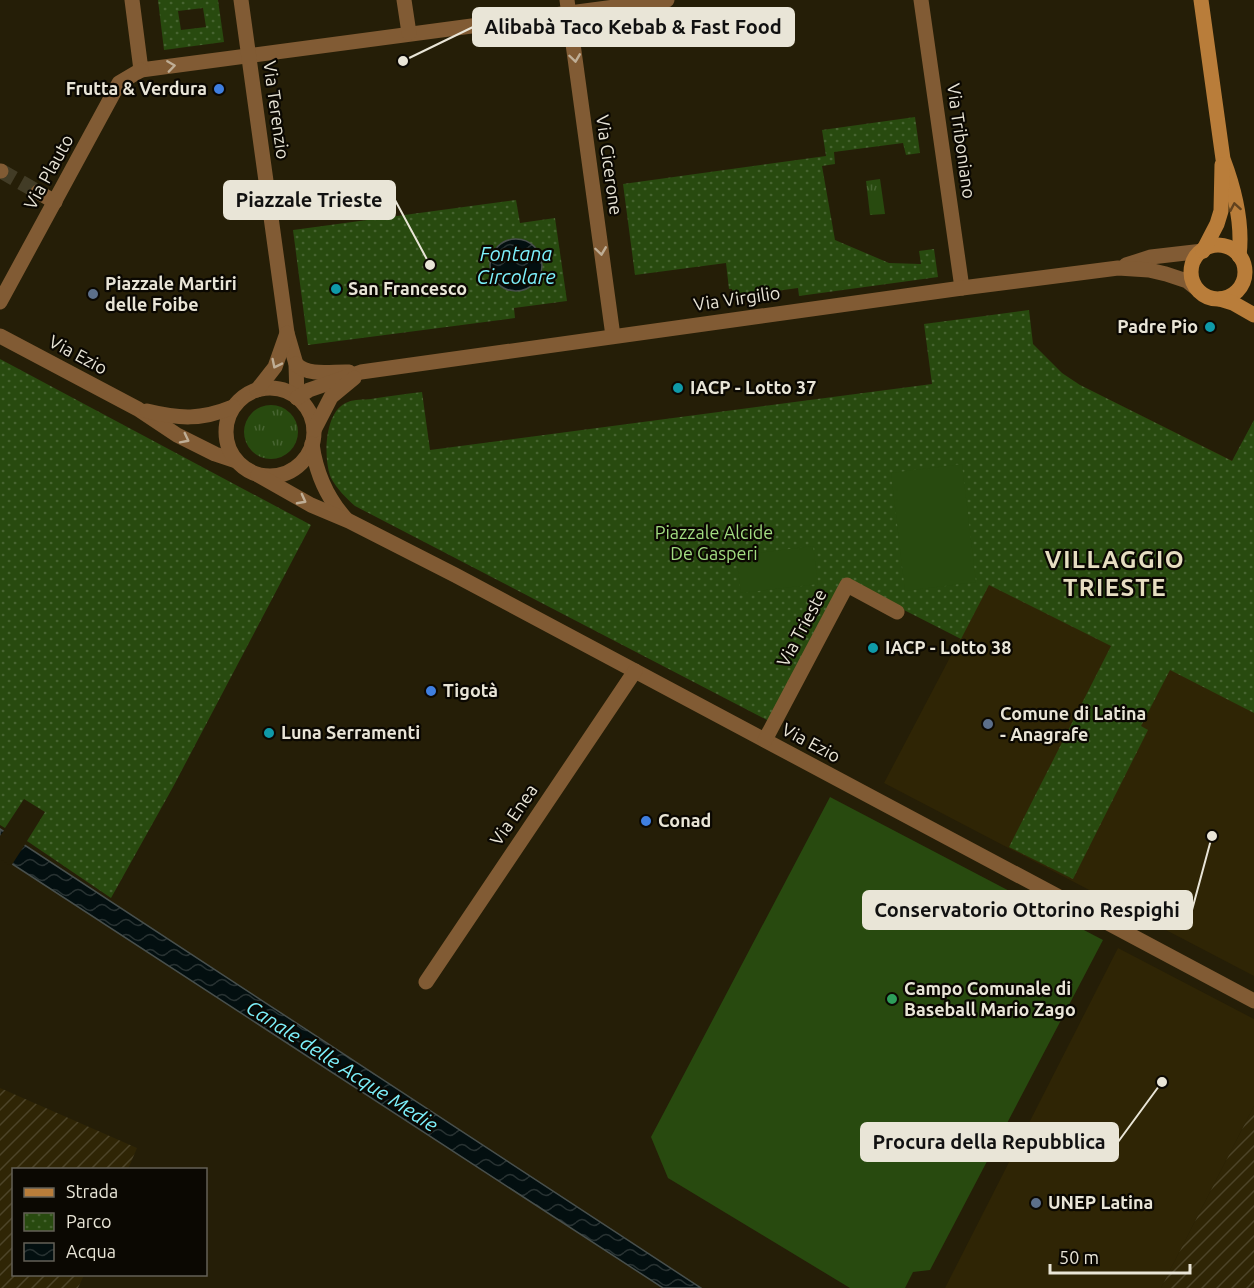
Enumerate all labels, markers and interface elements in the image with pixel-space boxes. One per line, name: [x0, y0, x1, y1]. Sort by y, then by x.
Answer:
callout: Alibabà Taco Kebab & Fast Food: [473, 8, 794, 46]
text: Alibabà Taco Kebab & Fast Food: [484, 15, 782, 38]
one-way arrow: [568, 53, 580, 63]
street label: Via Terenzio: [260, 59, 294, 160]
one-way arrow: [166, 61, 175, 73]
place label: Frutta & Verdura: [66, 78, 207, 98]
marker: Frutta & Verdura: [212, 82, 226, 96]
street label: Via Triboniano: [944, 82, 980, 200]
street label: Via Cicerone: [593, 113, 627, 216]
street label: Via Plauto: [19, 131, 77, 212]
callout: Piazzale Trieste: [224, 181, 395, 219]
text: Piazzale Trieste: [236, 188, 383, 211]
one-way arrow: [1230, 202, 1242, 211]
water label: Fontana Circolare: [477, 242, 555, 288]
one-way arrow: [595, 247, 607, 256]
place label: Piazzale Martiri delle Foibe: [105, 273, 237, 314]
place label: San Francesco: [348, 278, 467, 298]
marker: San Francesco: [329, 282, 343, 296]
street label: Via Virgilio: [692, 282, 781, 314]
marker: Piazzale Martiri delle Foibe: [86, 287, 100, 301]
place label: Padre Pio: [1117, 316, 1198, 336]
marker: Padre Pio: [1203, 320, 1217, 334]
street label: Via Ezio: [46, 330, 111, 378]
one-way arrow: [271, 357, 283, 368]
place label: IACP - Lotto 37: [690, 377, 816, 397]
marker: IACP - Lotto 37: [671, 381, 685, 395]
one-way arrow: [178, 432, 189, 444]
one-way arrow: [296, 493, 307, 504]
park label: Piazzale Alcide De Gasperi: [655, 522, 773, 563]
district label: VILLAGGIO TRIESTE: [1045, 546, 1185, 601]
street label: Via Trieste: [772, 585, 830, 670]
place label: IACP - Lotto 38: [885, 637, 1011, 657]
marker: IACP - Lotto 38: [866, 641, 880, 655]
place label: Tigotà: [443, 680, 498, 700]
marker: Tigotà: [424, 684, 438, 698]
place label: Comune di Latina - Anagrafe: [1000, 703, 1146, 744]
marker: Comune di Latina - Anagrafe: [981, 717, 995, 731]
street label: Via Ezio: [779, 718, 844, 766]
place label: Luna Serramenti: [281, 722, 420, 742]
marker: Luna Serramenti: [262, 726, 276, 740]
street label: Via Enea: [485, 780, 541, 849]
place label: Conad: [658, 810, 711, 830]
marker: Conad: [639, 814, 653, 828]
callout: Conservatorio Ottorino Respighi: [863, 891, 1192, 929]
text: Conservatorio Ottorino Respighi: [874, 898, 1180, 921]
place label: Campo Comunale di Baseball Mario Zago: [904, 978, 1076, 1019]
marker: Campo Comunale di Baseball Mario Zago: [885, 992, 899, 1006]
water label: Canale delle Acque Medie: [242, 995, 442, 1136]
callout: Procura della Repubblica: [861, 1123, 1118, 1161]
text: Procura della Repubblica: [872, 1130, 1106, 1153]
legend: [12, 1168, 207, 1276]
text: Strada: [66, 1181, 118, 1201]
place label: UNEP Latina: [1048, 1192, 1153, 1212]
marker: UNEP Latina: [1029, 1196, 1043, 1210]
text: Parco: [66, 1211, 112, 1231]
scale bar: [1050, 1237, 1190, 1275]
text: Acqua: [66, 1241, 116, 1261]
text: 50 m: [1059, 1247, 1099, 1267]

